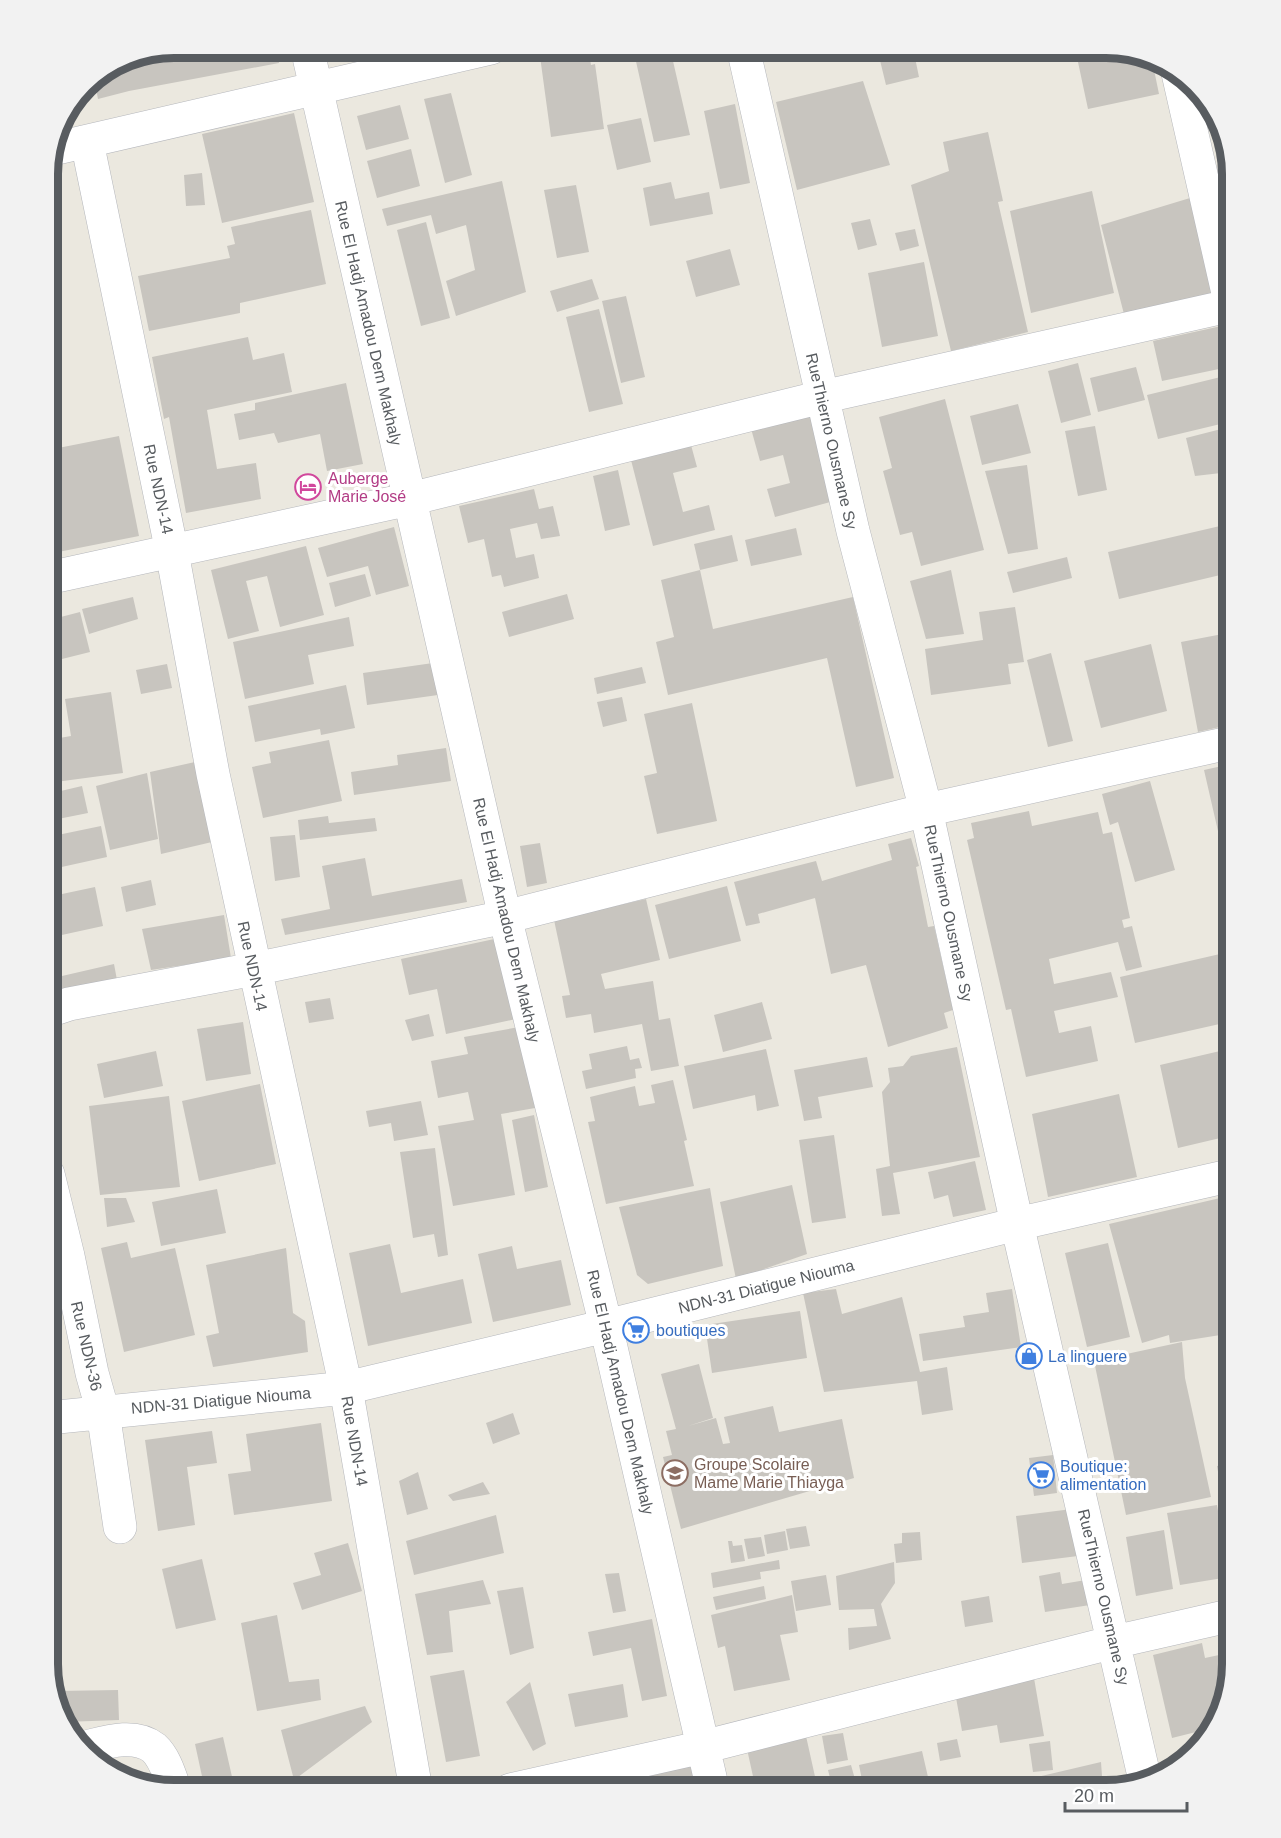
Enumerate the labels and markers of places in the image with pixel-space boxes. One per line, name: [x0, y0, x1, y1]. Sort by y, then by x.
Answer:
place label: Auberge Marie José: [328, 470, 406, 505]
hotel icon: Auberge Marie José: [293, 472, 323, 502]
supermarket icon: boutiques: [621, 1315, 651, 1345]
place label: boutiques: [656, 1322, 725, 1339]
shop icon: La linguere: [1014, 1341, 1044, 1371]
place label: La linguere: [1048, 1348, 1127, 1365]
place label: Groupe Scolaire Mame Marie Thiayga: [694, 1456, 844, 1491]
school or university icon: Groupe Scolaire Mame Marie Thiayga: [660, 1458, 690, 1488]
place label: Boutique: alimentation: [1060, 1458, 1146, 1493]
supermarket icon: Boutique: alimentation: [1026, 1460, 1056, 1490]

